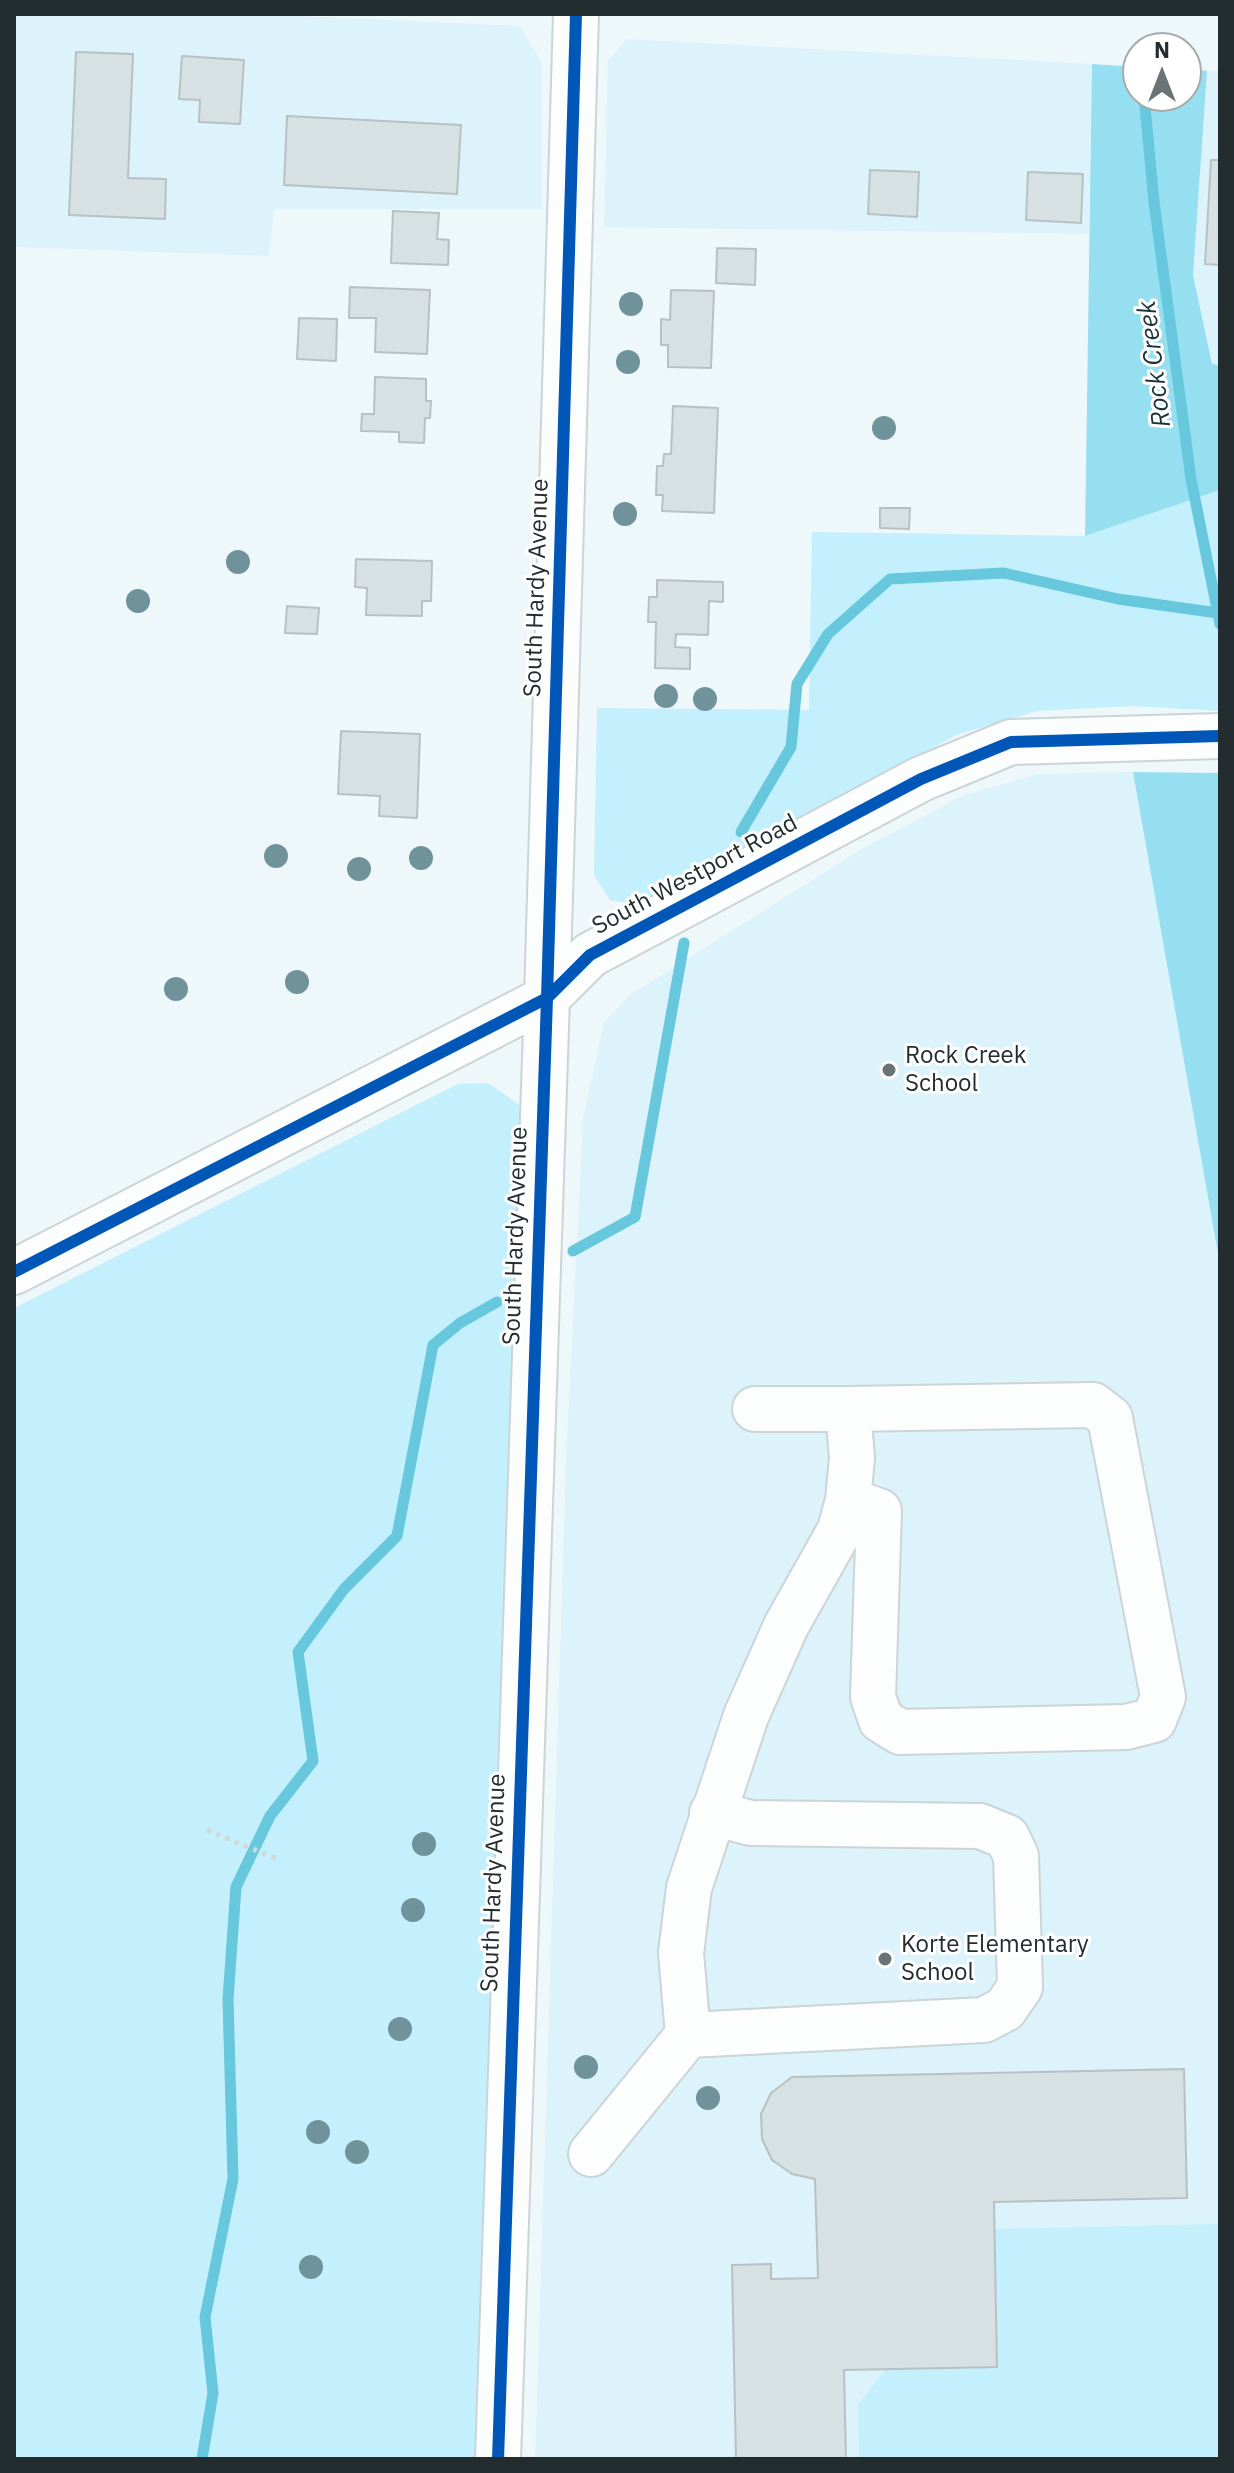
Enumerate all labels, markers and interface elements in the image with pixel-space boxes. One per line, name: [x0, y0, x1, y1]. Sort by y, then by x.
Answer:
north arrow: [1122, 32, 1202, 112]
text: N: [1154, 35, 1170, 64]
water label: Rock Creek: [1132, 299, 1178, 429]
street label: South Hardy Avenue: [519, 478, 555, 698]
street label: South Westport Road: [587, 809, 803, 941]
place label: Rock Creek School: [905, 1042, 1026, 1098]
marker: Rock Creek School: [880, 1061, 898, 1079]
street label: South Hardy Avenue: [498, 1126, 534, 1346]
street label: South Hardy Avenue: [476, 1773, 512, 1993]
place label: Korte Elementary School: [901, 1931, 1089, 1987]
marker: Korte Elementary School: [876, 1950, 894, 1968]

